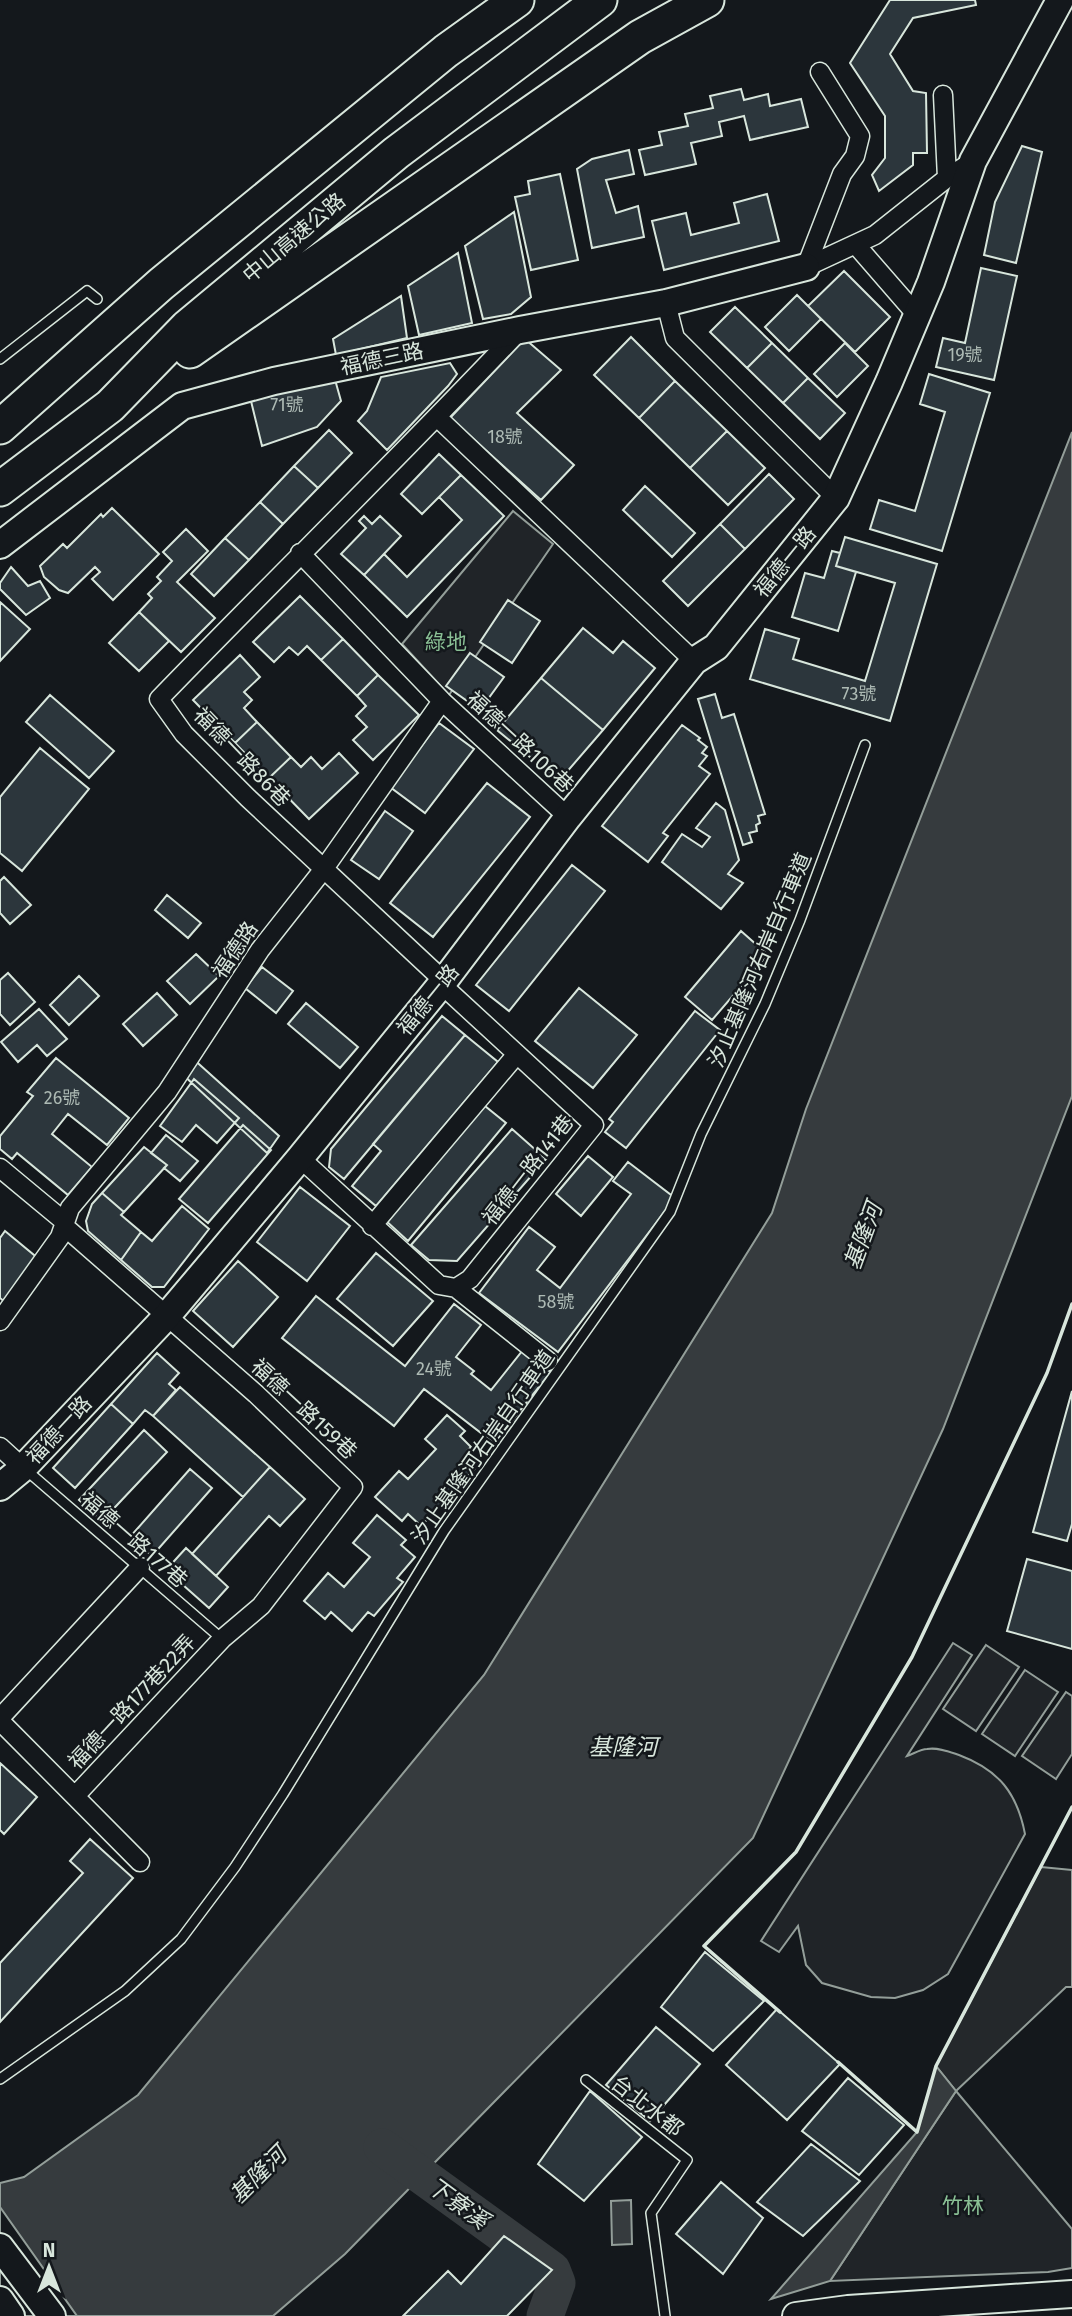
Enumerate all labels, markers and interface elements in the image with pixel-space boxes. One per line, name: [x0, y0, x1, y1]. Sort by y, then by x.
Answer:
street label: 中山高速公路: [237, 188, 351, 288]
street label: 福德三路: [338, 338, 426, 380]
house number: 19號: [947, 344, 983, 366]
house number: 71號: [270, 394, 304, 416]
house number: 18號: [487, 426, 523, 448]
street label: 福德一路: [748, 521, 822, 603]
park label: 綠地: [425, 629, 467, 655]
house number: 73號: [842, 683, 876, 705]
street label: 福德一路106巷: [461, 686, 579, 798]
street label: 福德一路86巷: [188, 702, 296, 812]
street label: 汐止基隆河右岸自行車道: [703, 849, 817, 1071]
street label: 福德路: [207, 917, 263, 983]
street label: 福德一路: [391, 959, 465, 1041]
house number: 26號: [44, 1087, 80, 1109]
street label: 福德一路141巷: [477, 1110, 579, 1230]
water label: 基隆河: [838, 1195, 889, 1273]
house number: 58號: [538, 1291, 574, 1313]
street label: 汐止基隆河右岸自行車道: [406, 1345, 560, 1549]
street label: 福德一路159巷: [246, 1353, 362, 1465]
house number: 24號: [416, 1358, 452, 1380]
street label: 福德一路: [21, 1390, 97, 1470]
street label: 福德一路177巷: [75, 1487, 193, 1593]
street label: 福德一路177巷22弄: [63, 1629, 201, 1775]
water label: 基隆河: [589, 1733, 662, 1761]
street label: 台北水都: [606, 2070, 688, 2142]
water label: 基隆河: [224, 2138, 295, 2209]
water label: 下寮溪: [422, 2171, 497, 2236]
park label: 竹林: [942, 2193, 984, 2219]
north arrow: [14, 2232, 84, 2302]
text: N: [43, 2239, 55, 2262]

